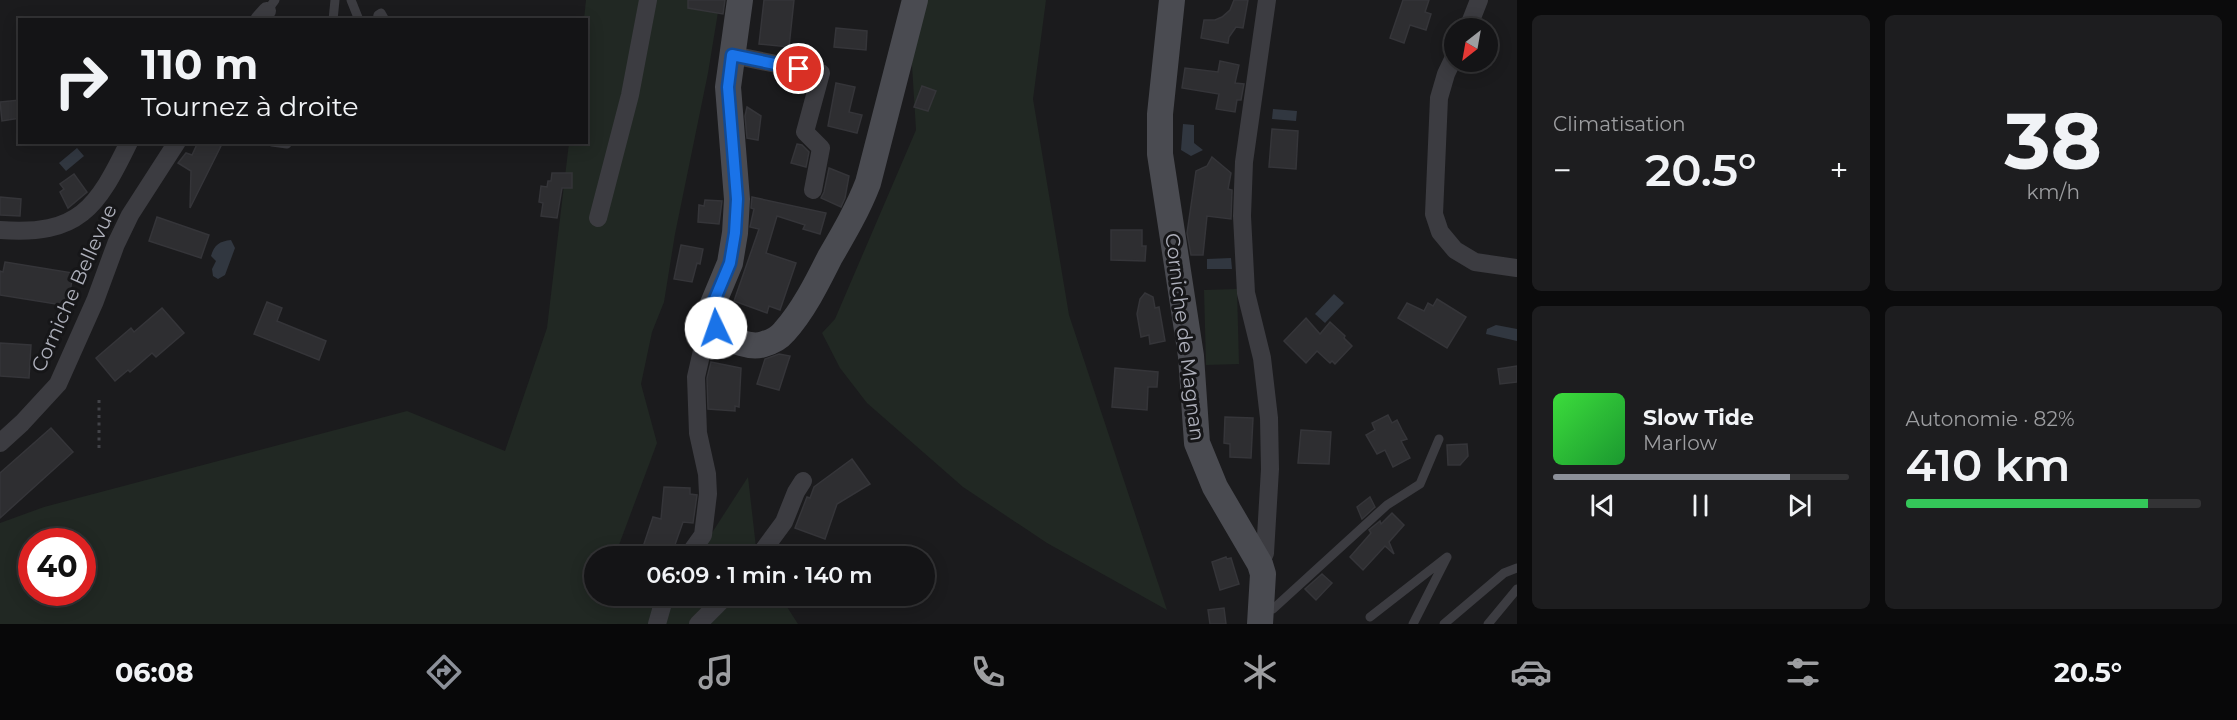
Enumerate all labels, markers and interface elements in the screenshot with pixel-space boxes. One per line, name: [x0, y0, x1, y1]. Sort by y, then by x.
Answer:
north arrow: [1444, 18, 1498, 72]
map controls: [1444, 18, 1498, 72]
text: 110 m: [141, 38, 258, 90]
icon: right: [42, 42, 120, 120]
pin: [773, 43, 824, 94]
icon: arrive: [782, 52, 815, 85]
text: Tournez à droite: [141, 90, 359, 123]
text: 38: [2004, 93, 2102, 189]
text: Climatisation: [1553, 112, 1686, 136]
text: 20.5°: [1645, 142, 1757, 197]
text: −: [1553, 150, 1572, 190]
text: +: [1830, 150, 1848, 190]
text: km/h: [2027, 180, 2080, 204]
street label: Corniche Bellevue: [26, 200, 122, 376]
street label: Corniche de Magnan: [1160, 232, 1210, 442]
position arrow: [684, 296, 748, 360]
text: Slow Tide: [1643, 404, 1754, 431]
text: Autonomie · 82%: [1906, 407, 2075, 431]
text: Marlow: [1643, 431, 1717, 455]
text: 410 km: [1906, 437, 2071, 492]
icon: previous: [1586, 489, 1619, 522]
icon: pause: [1684, 489, 1717, 522]
icon: next: [1783, 489, 1816, 522]
speed limit sign: 40: [18, 528, 96, 606]
text: 06:09 · 1 min · 140 m: [647, 562, 872, 589]
icon: directions: [423, 651, 465, 693]
icon: music: [695, 651, 737, 693]
icon: phone: [967, 651, 1009, 693]
icon: climate: [1239, 651, 1281, 693]
icon: car: [1510, 651, 1552, 693]
icon: filters: [1782, 651, 1824, 693]
text: 06:08: [115, 656, 194, 689]
text: 20.5°: [2054, 656, 2122, 689]

